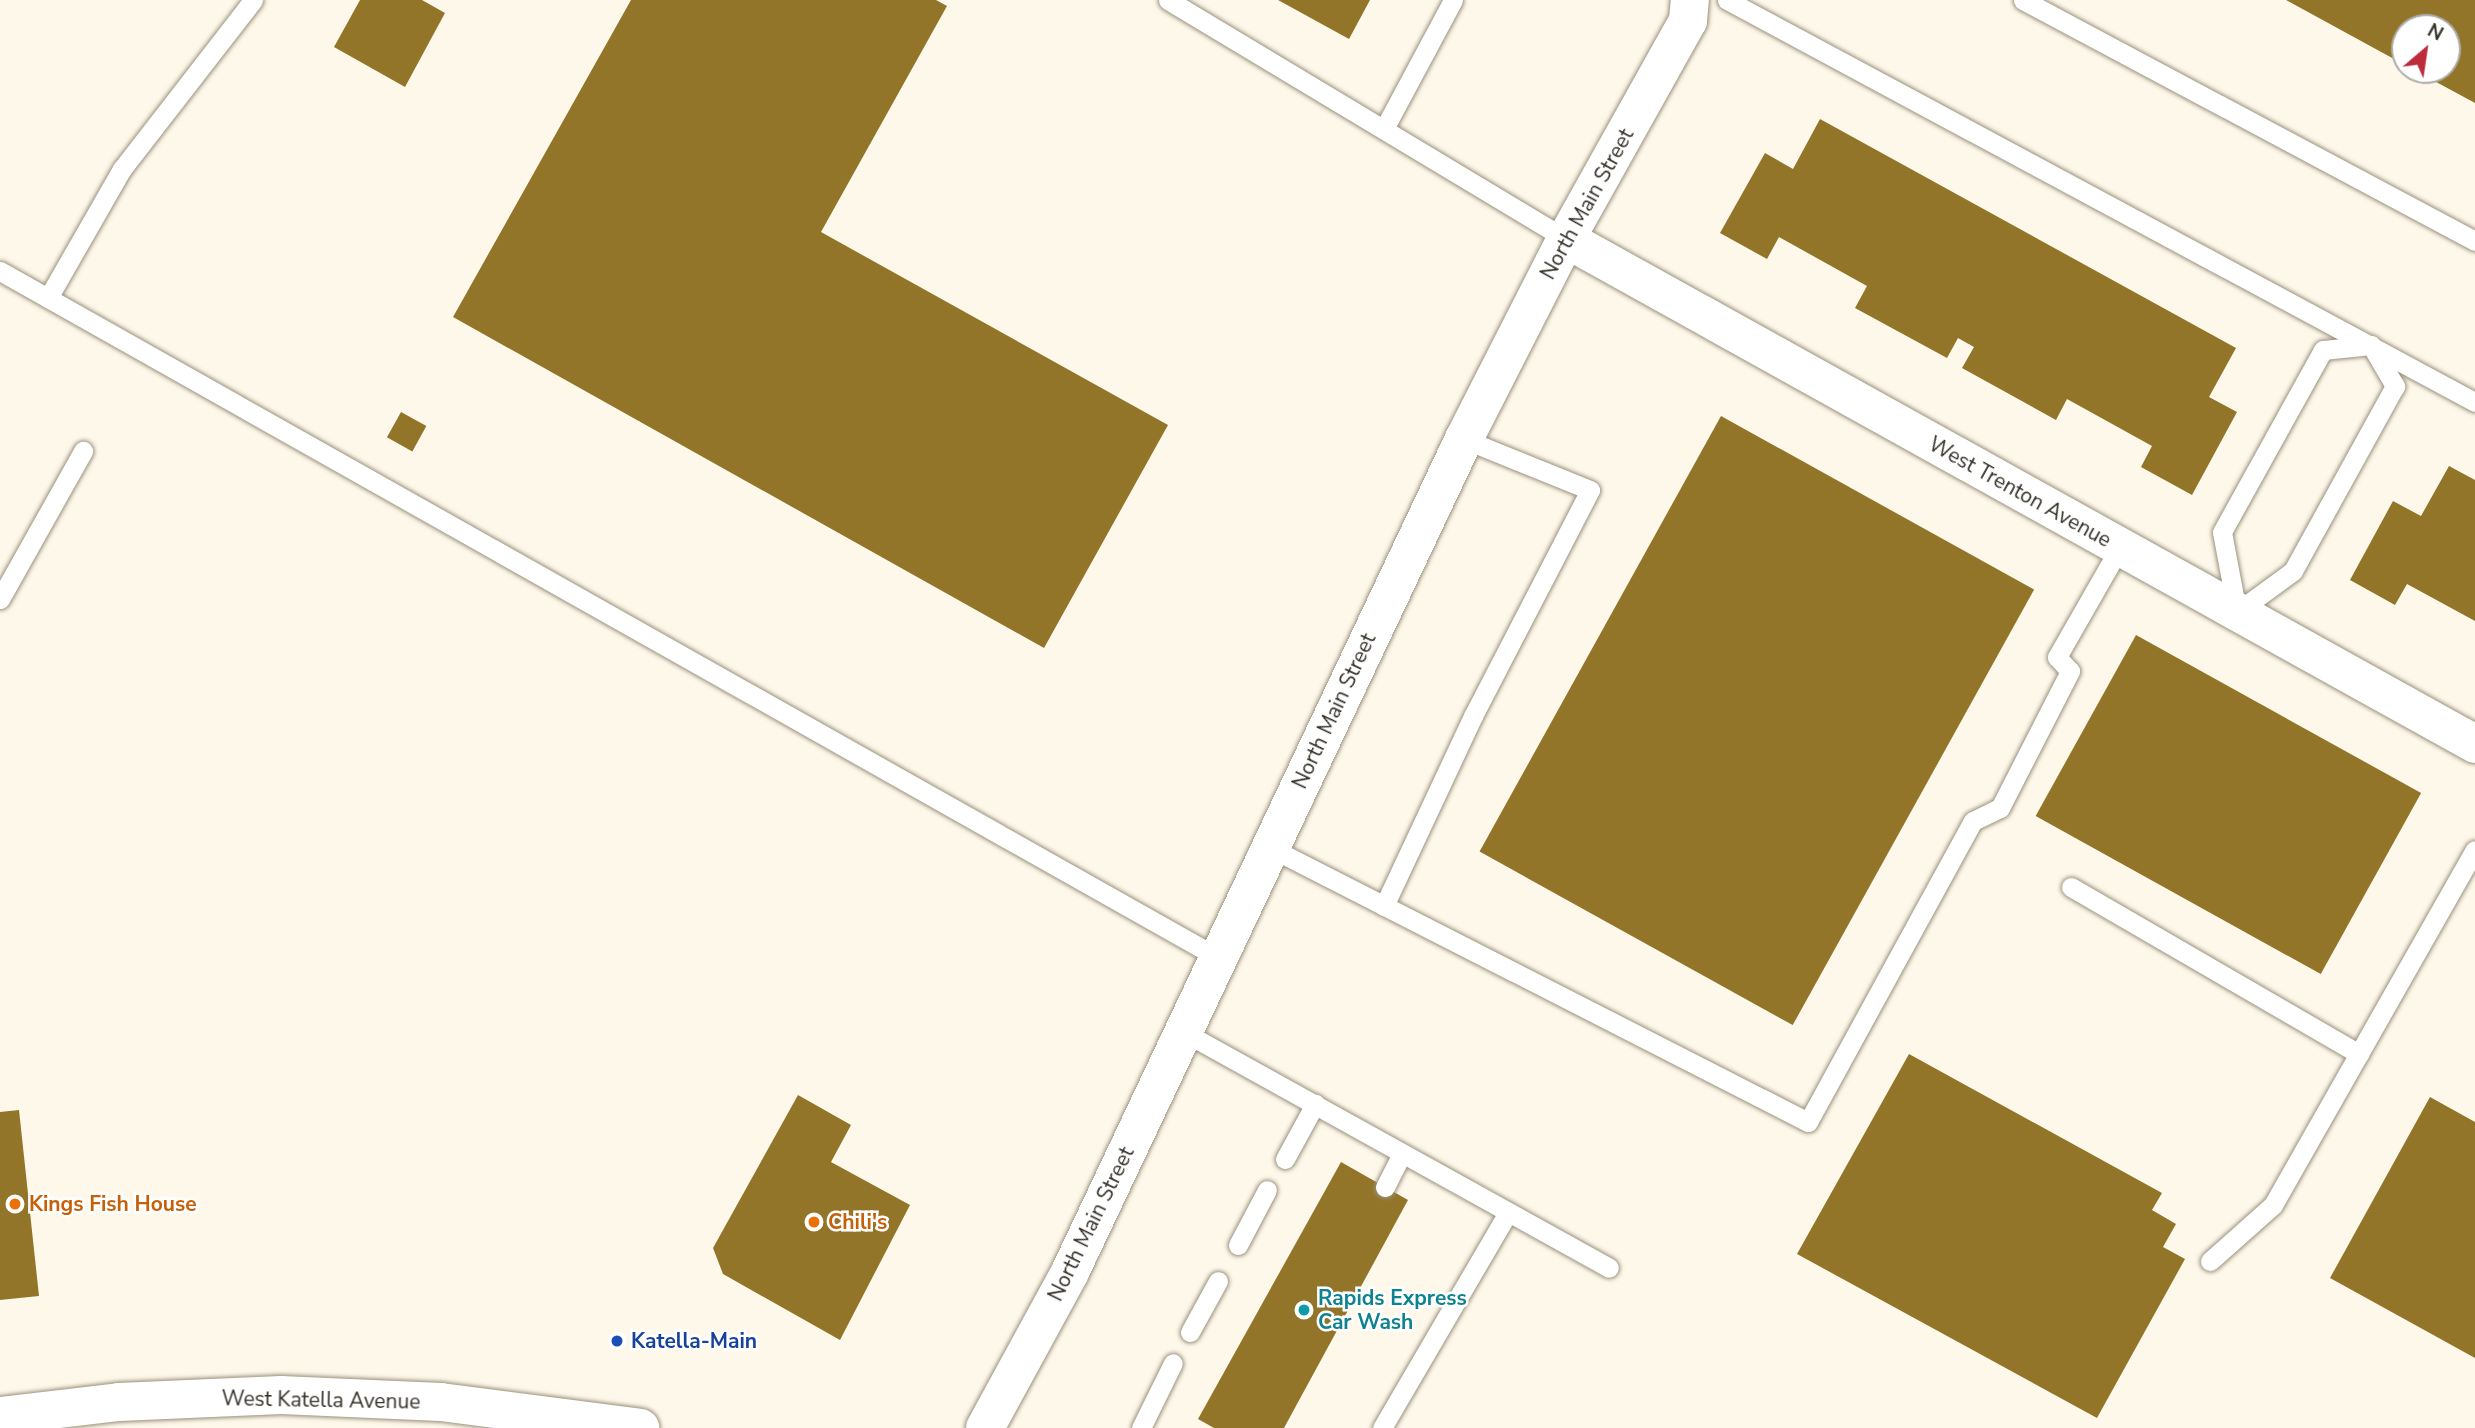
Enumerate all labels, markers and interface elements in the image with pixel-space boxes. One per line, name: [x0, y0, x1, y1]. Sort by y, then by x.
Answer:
north arrow: [2391, 14, 2461, 84]
text: N: [2423, 18, 2448, 47]
street label: North Main Street: [1535, 124, 1639, 284]
street label: West Trenton Avenue: [1924, 431, 2116, 553]
street label: North Main Street: [1287, 629, 1381, 793]
street label: North Main Street: [1043, 1143, 1139, 1305]
place label: Kings Fish House: [29, 1191, 197, 1217]
marker: Kings Fish House: [7, 1196, 23, 1212]
place label: Chili's: [828, 1209, 887, 1235]
marker: Chili's: [806, 1214, 822, 1230]
place label: Rapids Express Car Wash: [1318, 1285, 1467, 1335]
marker: Rapids Express Car Wash: [1296, 1302, 1312, 1318]
place label: Katella-Main: [631, 1328, 757, 1354]
marker: Katella-Main: [609, 1333, 625, 1349]
street label: West Katella Avenue: [221, 1386, 421, 1414]

